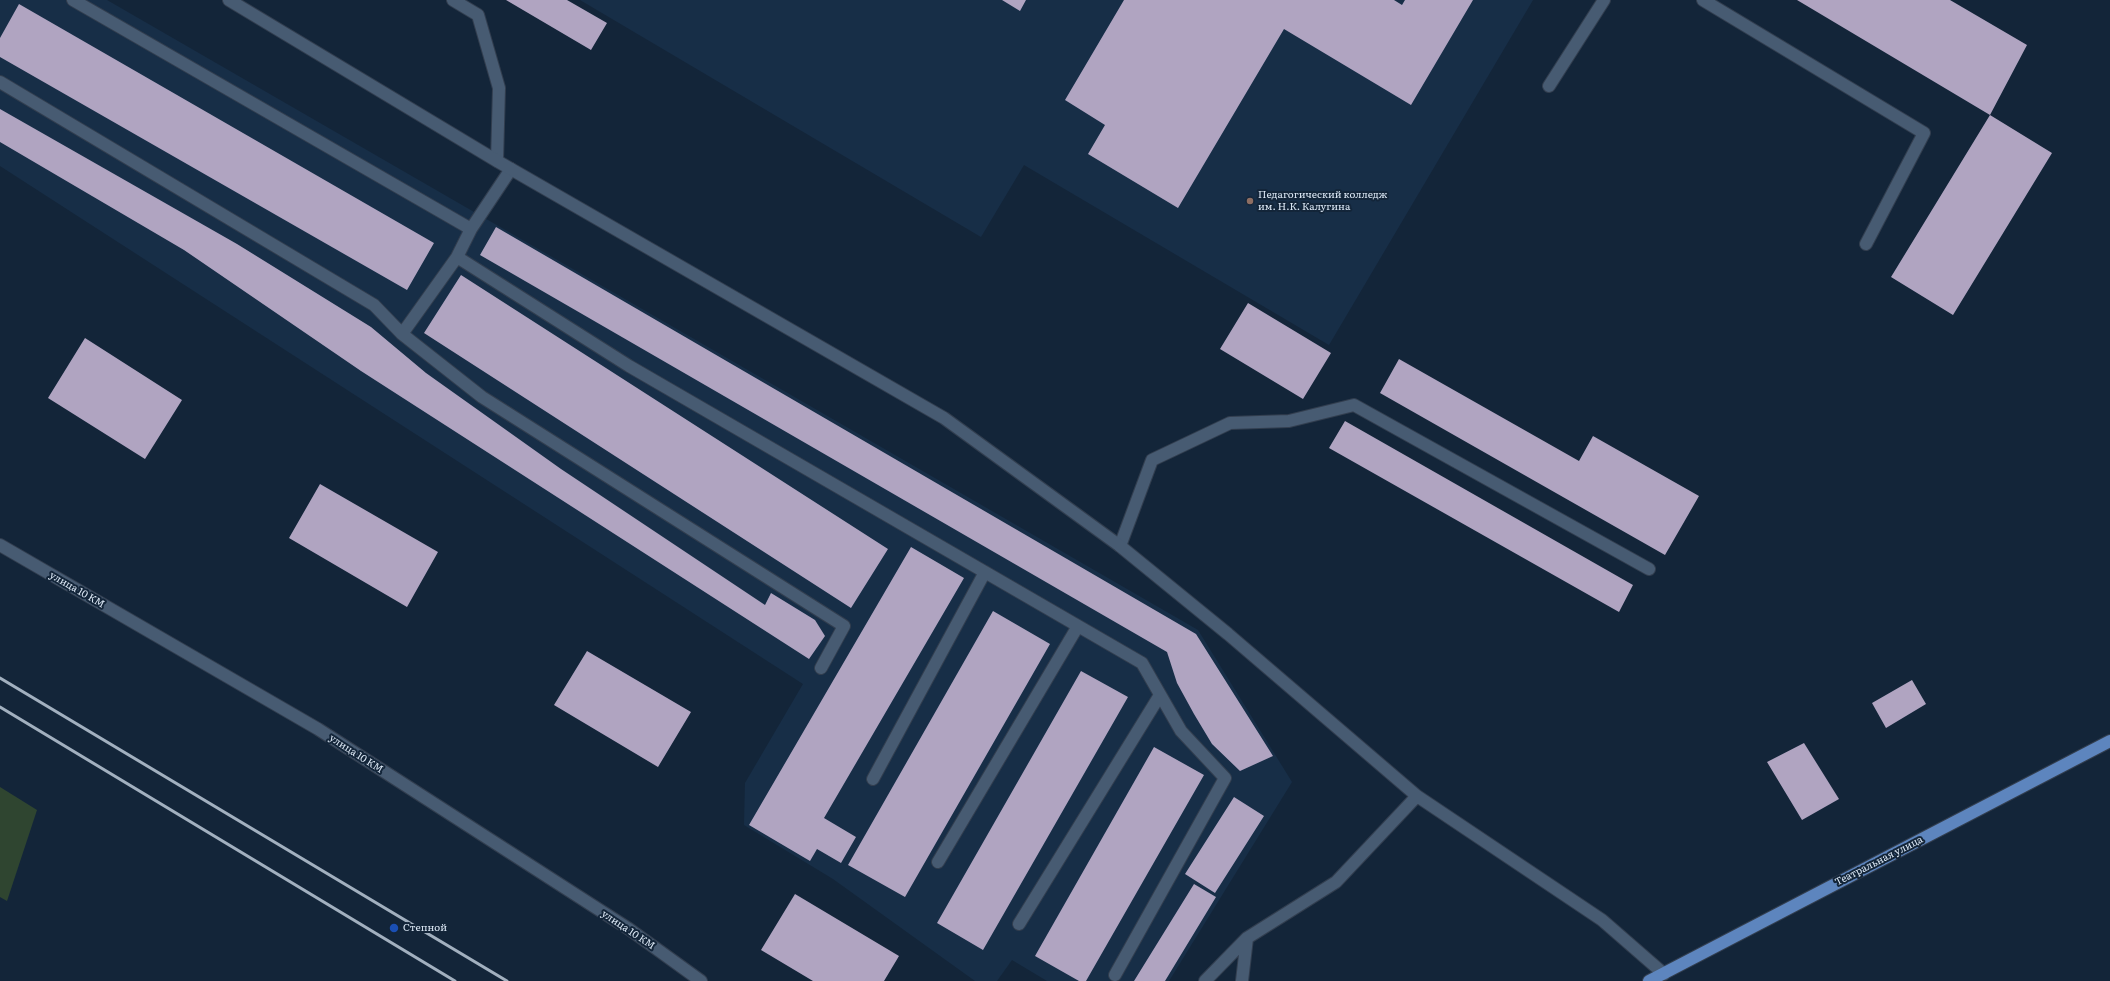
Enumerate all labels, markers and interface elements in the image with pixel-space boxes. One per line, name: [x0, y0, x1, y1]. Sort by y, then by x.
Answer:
place label: Педагогический колледж им. Н.К. Калугина: [1258, 189, 1387, 212]
marker: Педагогический колледж им. Н.К. Калугина: [1245, 196, 1255, 206]
street label: улица 10 КМ: [47, 569, 107, 611]
street label: улица 10 КМ: [327, 732, 385, 776]
street label: Театральная улица: [1833, 834, 1925, 888]
street label: улица 10 КМ: [599, 908, 657, 952]
marker: Степной: [388, 922, 400, 934]
place label: Степной: [403, 922, 447, 934]

